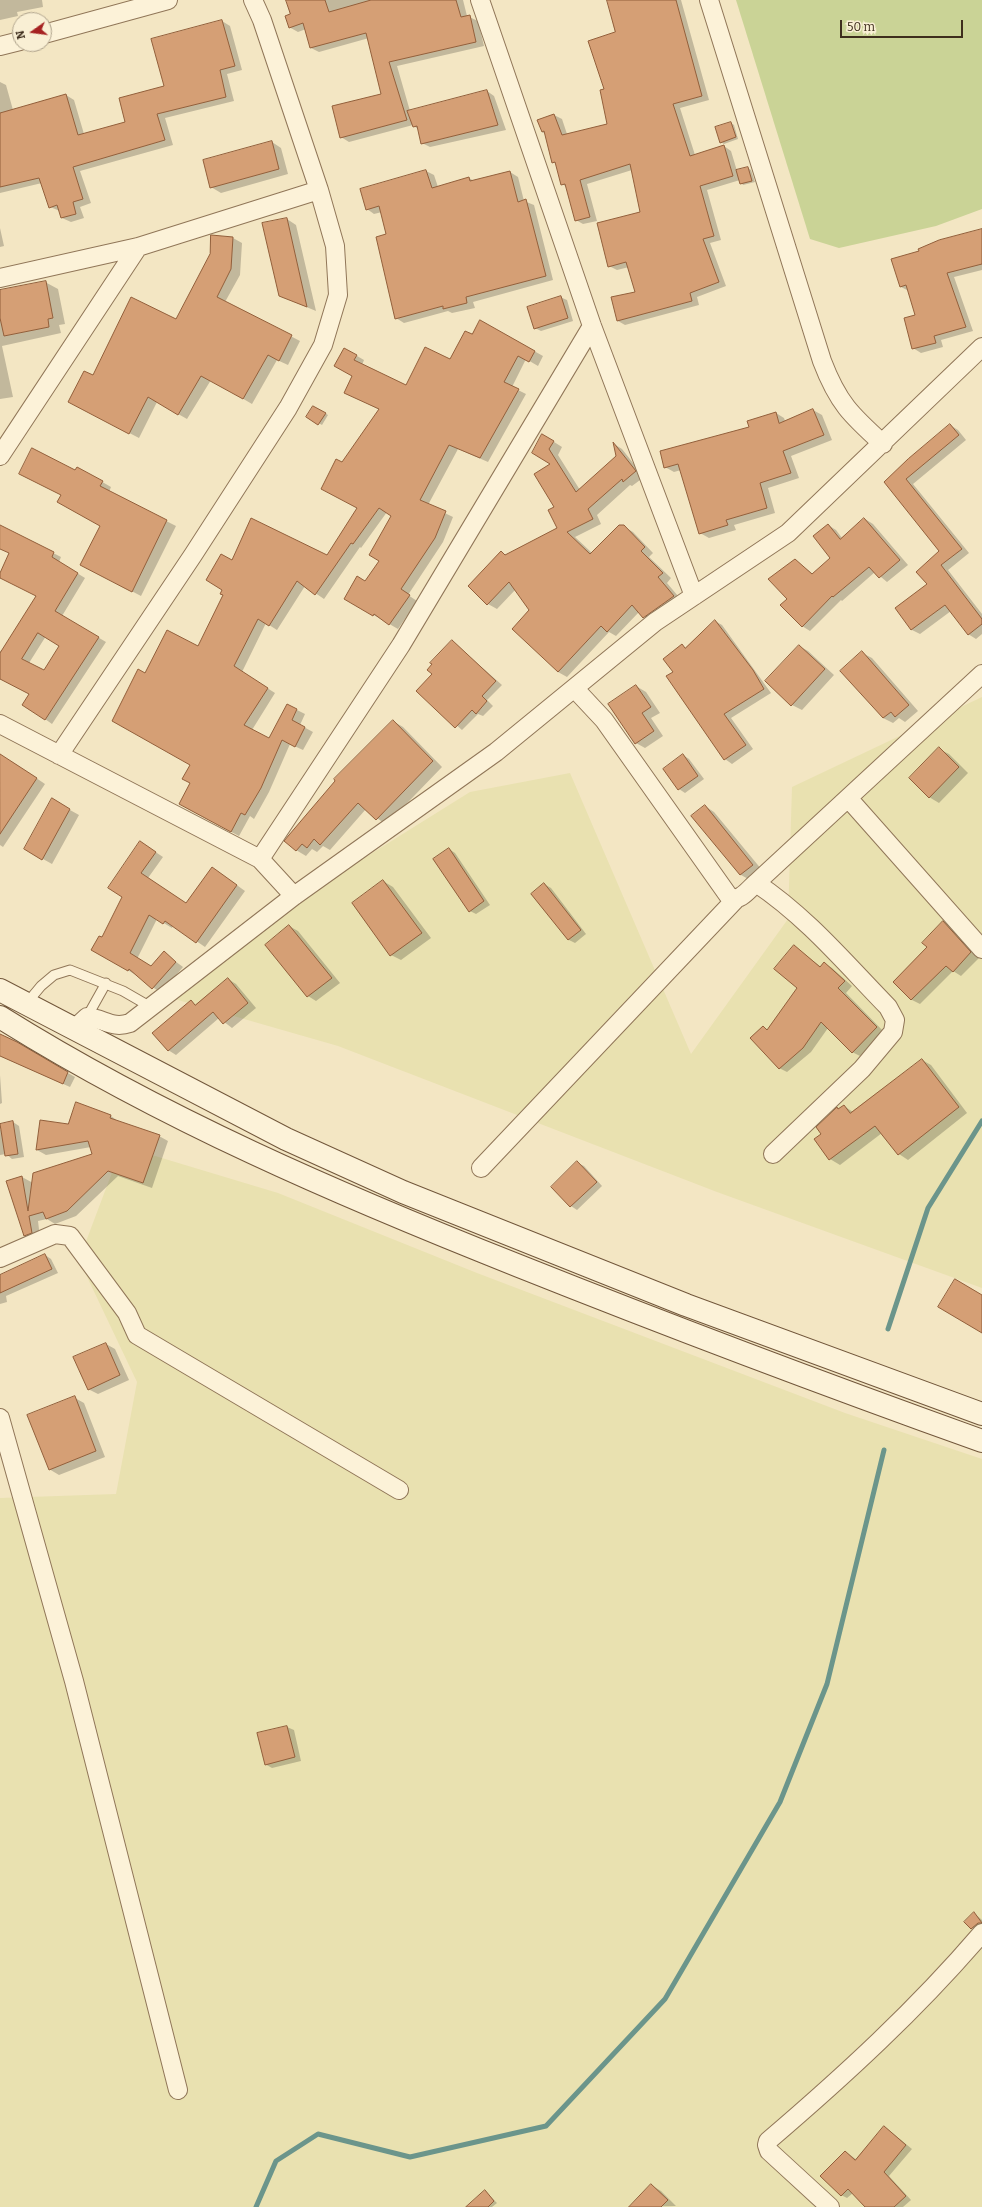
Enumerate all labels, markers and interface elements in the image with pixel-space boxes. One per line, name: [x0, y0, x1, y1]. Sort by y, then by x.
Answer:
north arrow: [12, 12, 52, 52]
scale bar: [842, 12, 965, 38]
text: 50 m: [847, 20, 875, 34]
text: N: [14, 29, 28, 40]

